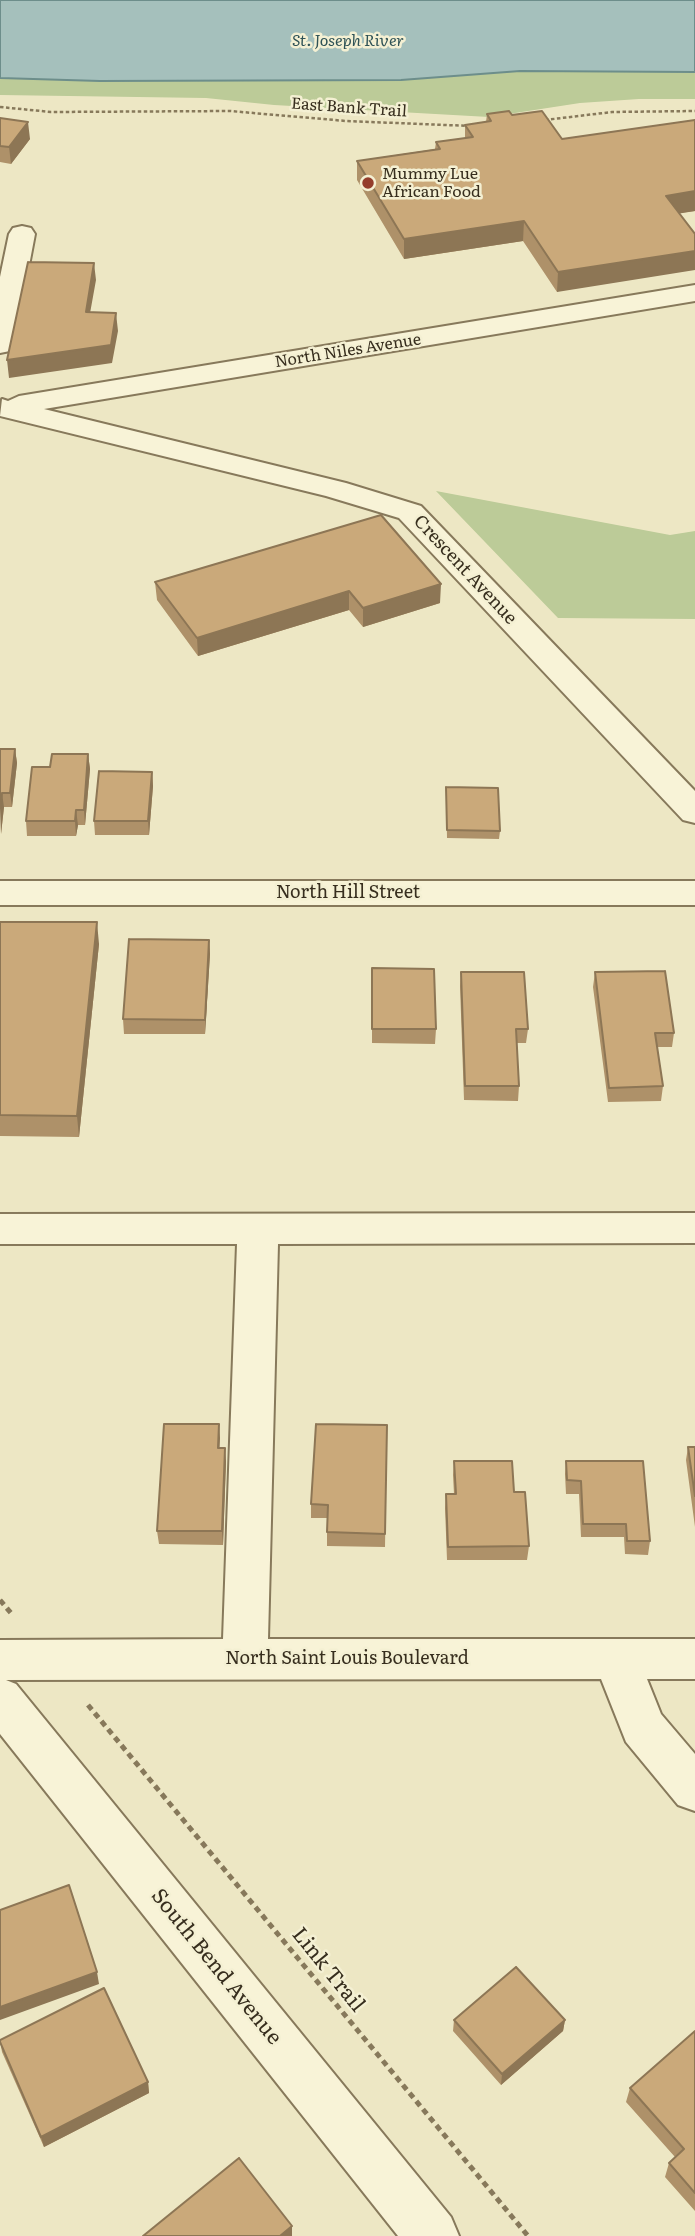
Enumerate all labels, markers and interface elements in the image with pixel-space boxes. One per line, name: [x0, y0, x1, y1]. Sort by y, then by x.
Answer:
water label: St. Joseph River: [292, 31, 404, 51]
street label: East Bank Trail: [290, 94, 408, 122]
place label: Mummy Lue African Food: [382, 164, 481, 202]
marker: Mummy Lue African Food: [360, 175, 376, 191]
street label: North Niles Avenue: [274, 330, 422, 372]
street label: Crescent Avenue: [409, 511, 521, 629]
street label: North Hill Street: [276, 882, 420, 904]
street label: North Saint Louis Boulevard: [225, 1648, 469, 1670]
street label: South Bend Avenue: [145, 1884, 287, 2050]
street label: Link Trail: [286, 1923, 370, 2017]

